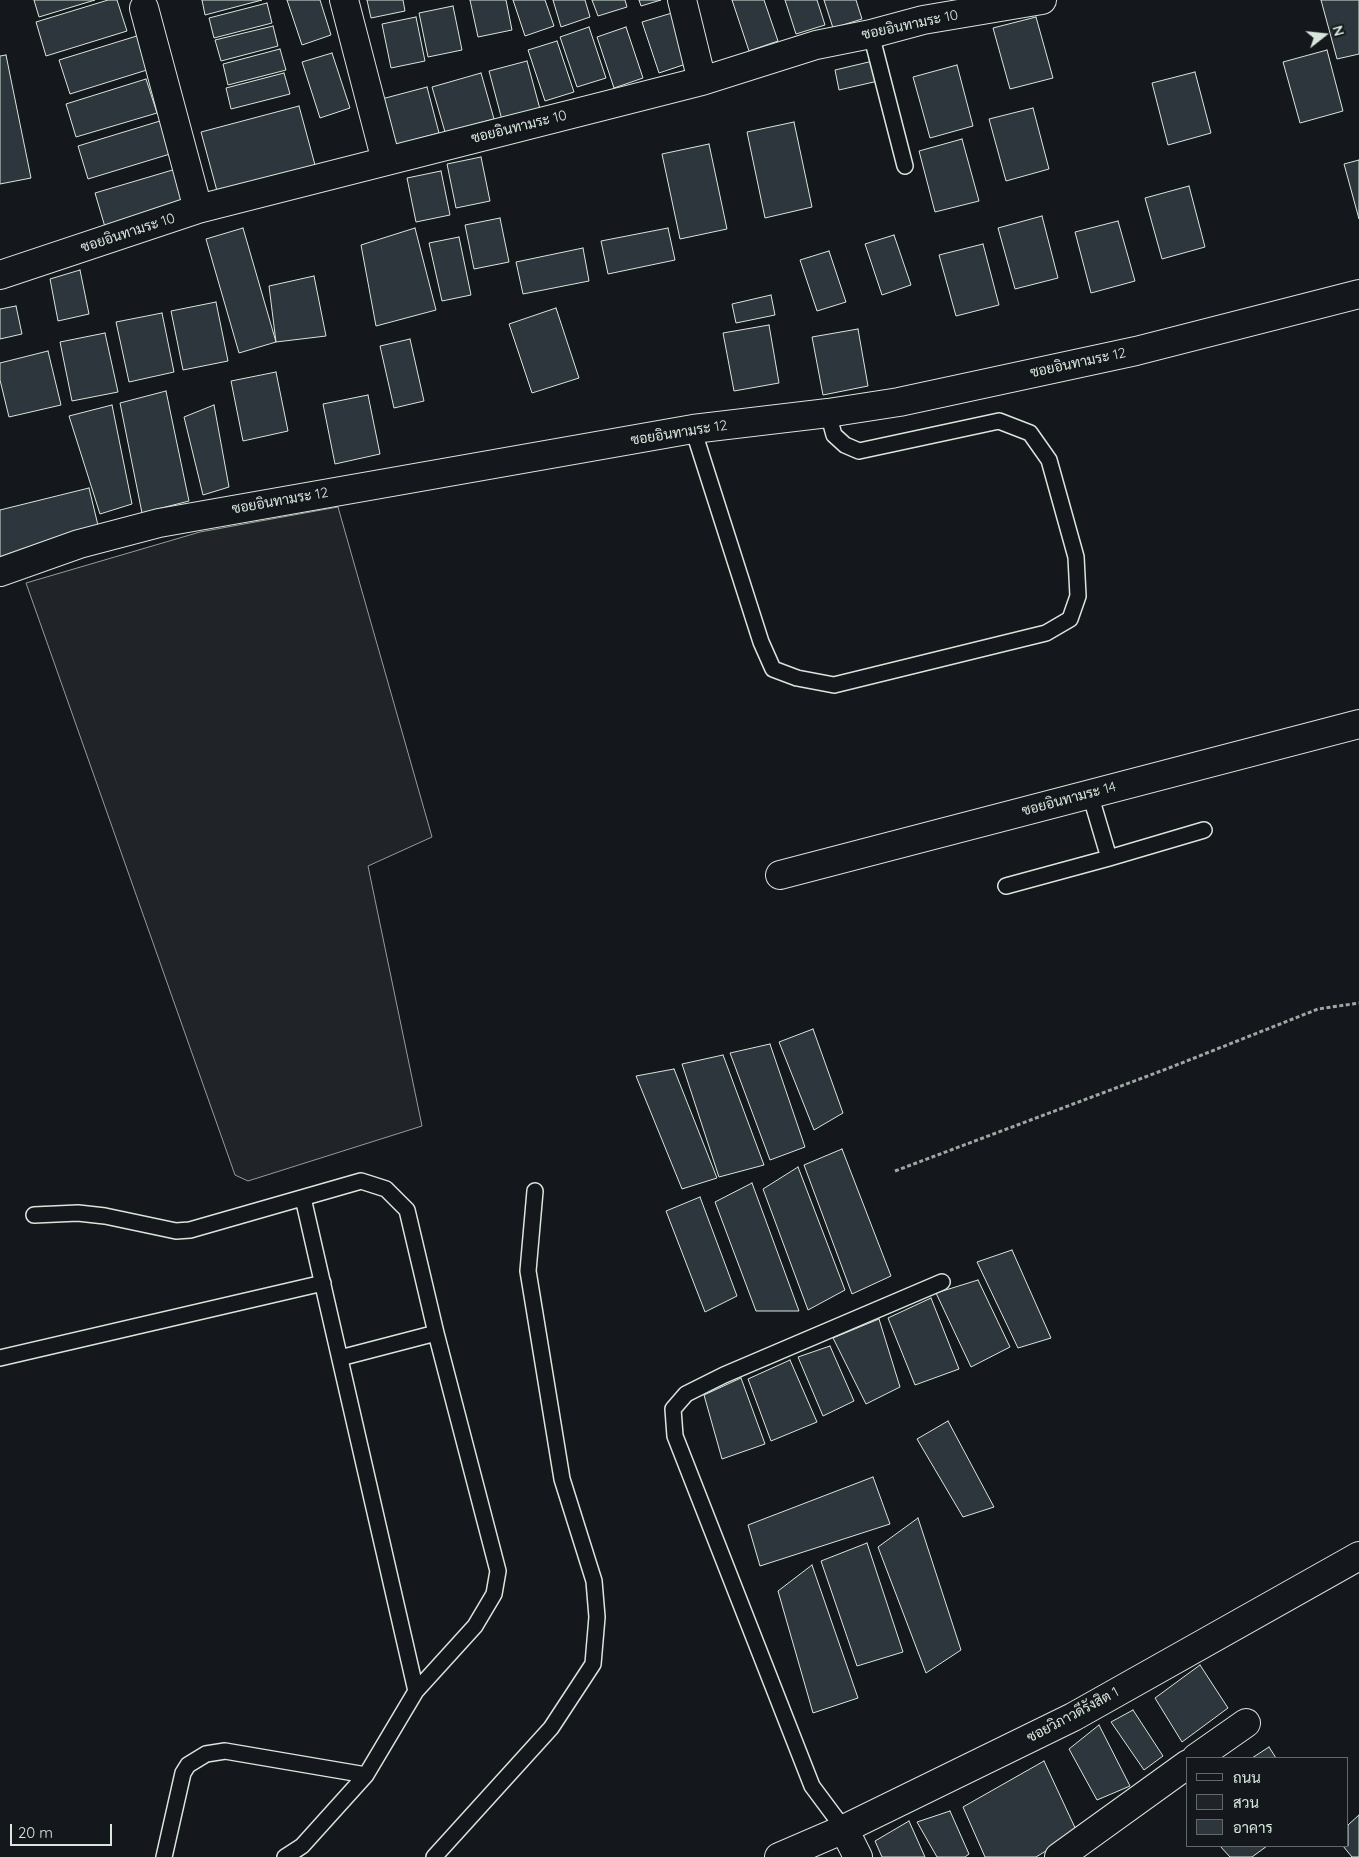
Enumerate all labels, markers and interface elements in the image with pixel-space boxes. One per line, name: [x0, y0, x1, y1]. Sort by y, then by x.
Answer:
street label: ซอยอินทามระ 10: [860, 7, 960, 43]
north arrow: [1299, 10, 1349, 60]
text: N: [1328, 23, 1348, 38]
street label: ซอยอินทามระ 10: [469, 107, 569, 147]
street label: ซอยอินทามระ 10: [79, 210, 177, 256]
street label: ซอยอินทามระ 12: [1029, 345, 1127, 381]
street label: ซอยอินทามระ 12: [629, 417, 729, 449]
street label: ซอยอินทามระ 12: [230, 484, 330, 518]
street label: ซอยอินทามระ 14: [1020, 778, 1118, 820]
street label: ซอยวิภาวดีรังสิต 1: [1024, 1684, 1122, 1746]
legend: [1186, 1757, 1349, 1847]
text: ถนน: [1233, 1768, 1261, 1787]
text: สวน: [1233, 1793, 1259, 1812]
scale bar: [12, 1814, 115, 1846]
text: อาคาร: [1233, 1818, 1273, 1837]
text: 20 m: [18, 1823, 53, 1842]

